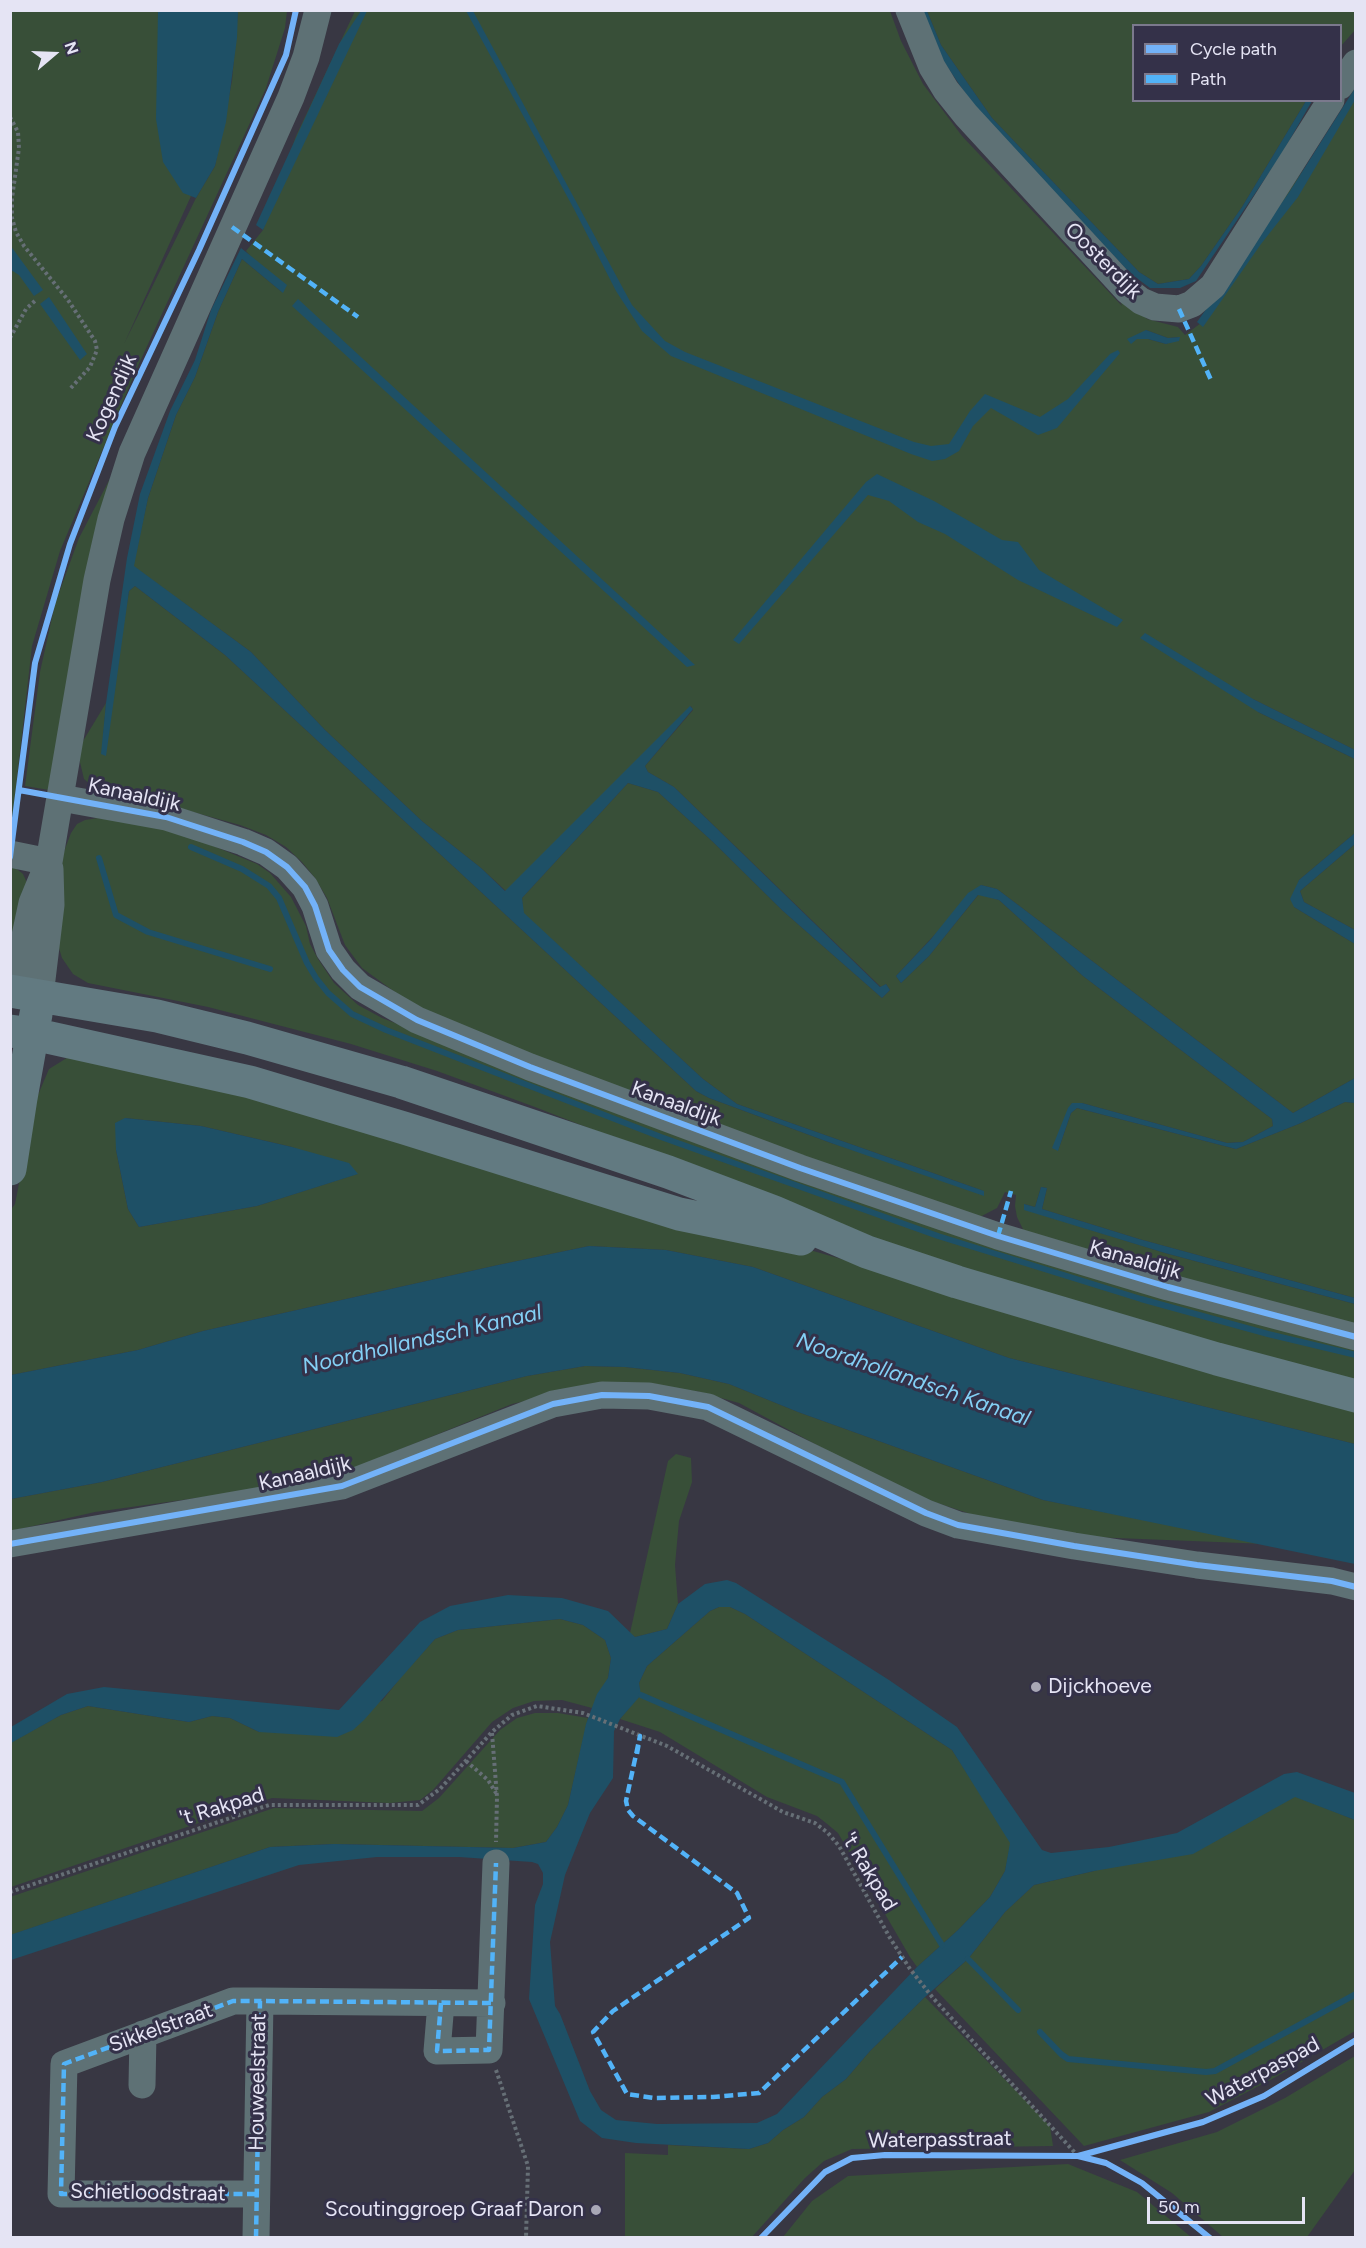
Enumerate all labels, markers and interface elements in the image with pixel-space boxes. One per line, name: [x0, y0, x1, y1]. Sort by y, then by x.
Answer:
north arrow: [24, 24, 84, 84]
legend: [1132, 24, 1342, 102]
text: Cycle path: [1190, 38, 1277, 60]
text: N: [60, 39, 82, 57]
text: Path: [1190, 68, 1226, 90]
street label: Oosterdijk: [1060, 218, 1146, 304]
street label: Kogendijk: [82, 350, 142, 446]
street label: Kanaaldijk: [85, 773, 183, 817]
street label: Kanaaldijk: [627, 1076, 725, 1132]
street label: Kanaaldijk: [1086, 1235, 1184, 1285]
water label: Noordhollandsch Kanaal: [300, 1300, 544, 1380]
water label: Noordhollandsch Kanaal: [793, 1328, 1033, 1432]
street label: Kanaaldijk: [256, 1451, 354, 1497]
place label: Dijckhoeve: [1048, 1674, 1152, 1700]
marker: Dijckhoeve: [1029, 1680, 1043, 1694]
street label: 't Rakpad: [177, 1782, 267, 1832]
street label: 't Rakpad: [836, 1828, 902, 1916]
street label: Sikkelstraat: [106, 1998, 216, 2058]
street label: Houweelstraat: [244, 2013, 272, 2151]
street label: Waterpaspad: [1202, 2032, 1324, 2112]
street label: Waterpasstraat: [868, 2126, 1012, 2154]
street label: Schietloodstraat: [70, 2179, 226, 2207]
scale bar: [1150, 2185, 1308, 2223]
text: 50 m: [1158, 2196, 1200, 2218]
place label: Scoutinggroep Graaf Daron: [325, 2197, 584, 2223]
marker: Scoutinggroep Graaf Daron: [589, 2203, 603, 2217]

